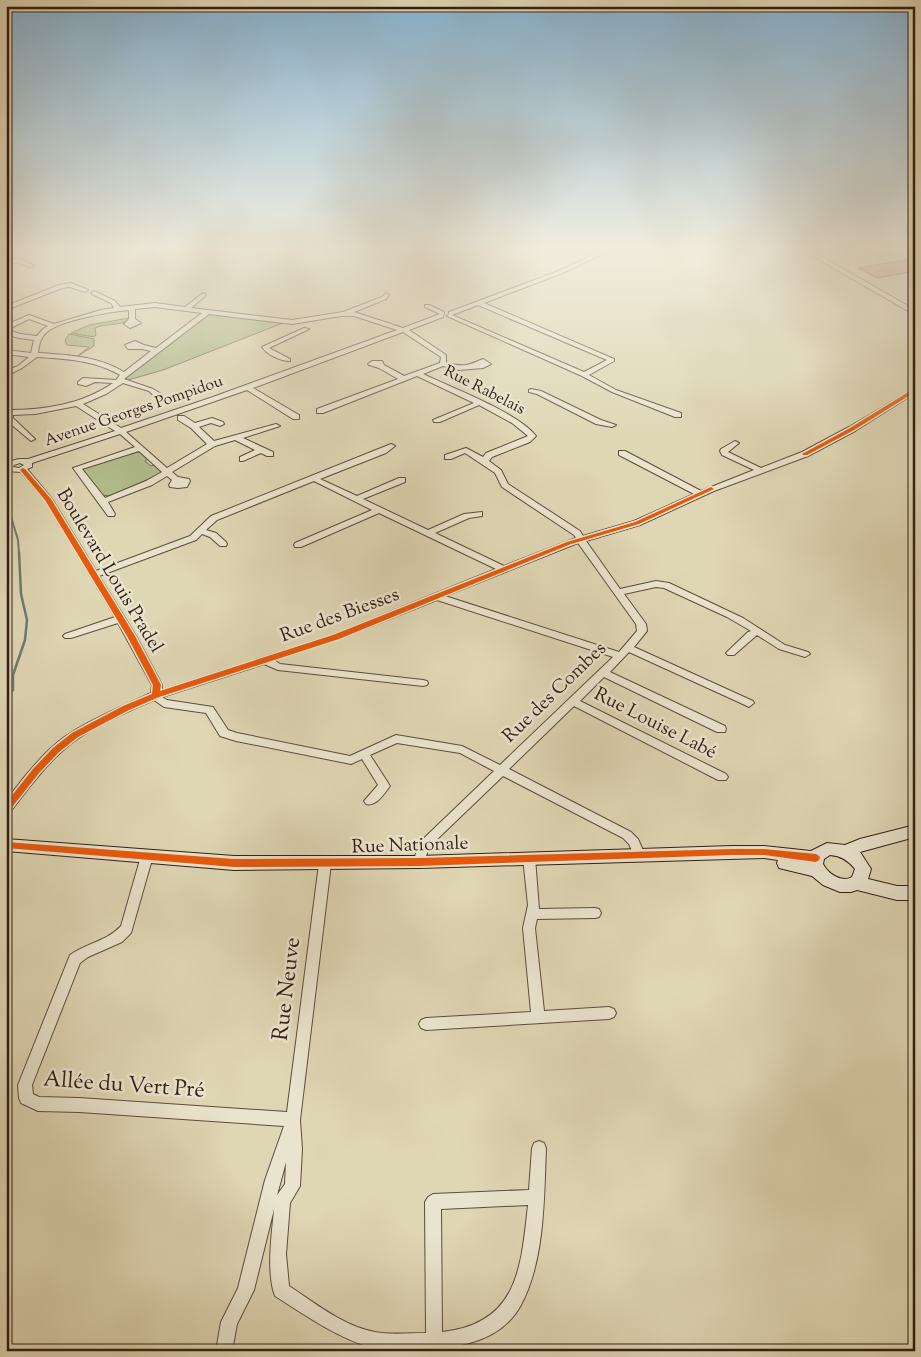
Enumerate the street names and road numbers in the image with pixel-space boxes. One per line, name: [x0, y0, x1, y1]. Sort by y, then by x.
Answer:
street label: Rue Rabelais: [439, 361, 529, 421]
street label: Avenue Georges Pompidou: [42, 371, 226, 453]
street label: Boulevard Louis Pradel: [49, 484, 169, 658]
street label: Rue des Biesses: [277, 582, 403, 650]
street label: Rue des Combes: [497, 636, 613, 750]
street label: Rue Louise Labé: [589, 681, 721, 767]
street label: Rue Nationale: [351, 830, 469, 862]
street label: Rue Neuve: [266, 935, 310, 1043]
street label: Allée du Vert Pré: [42, 1064, 206, 1108]

